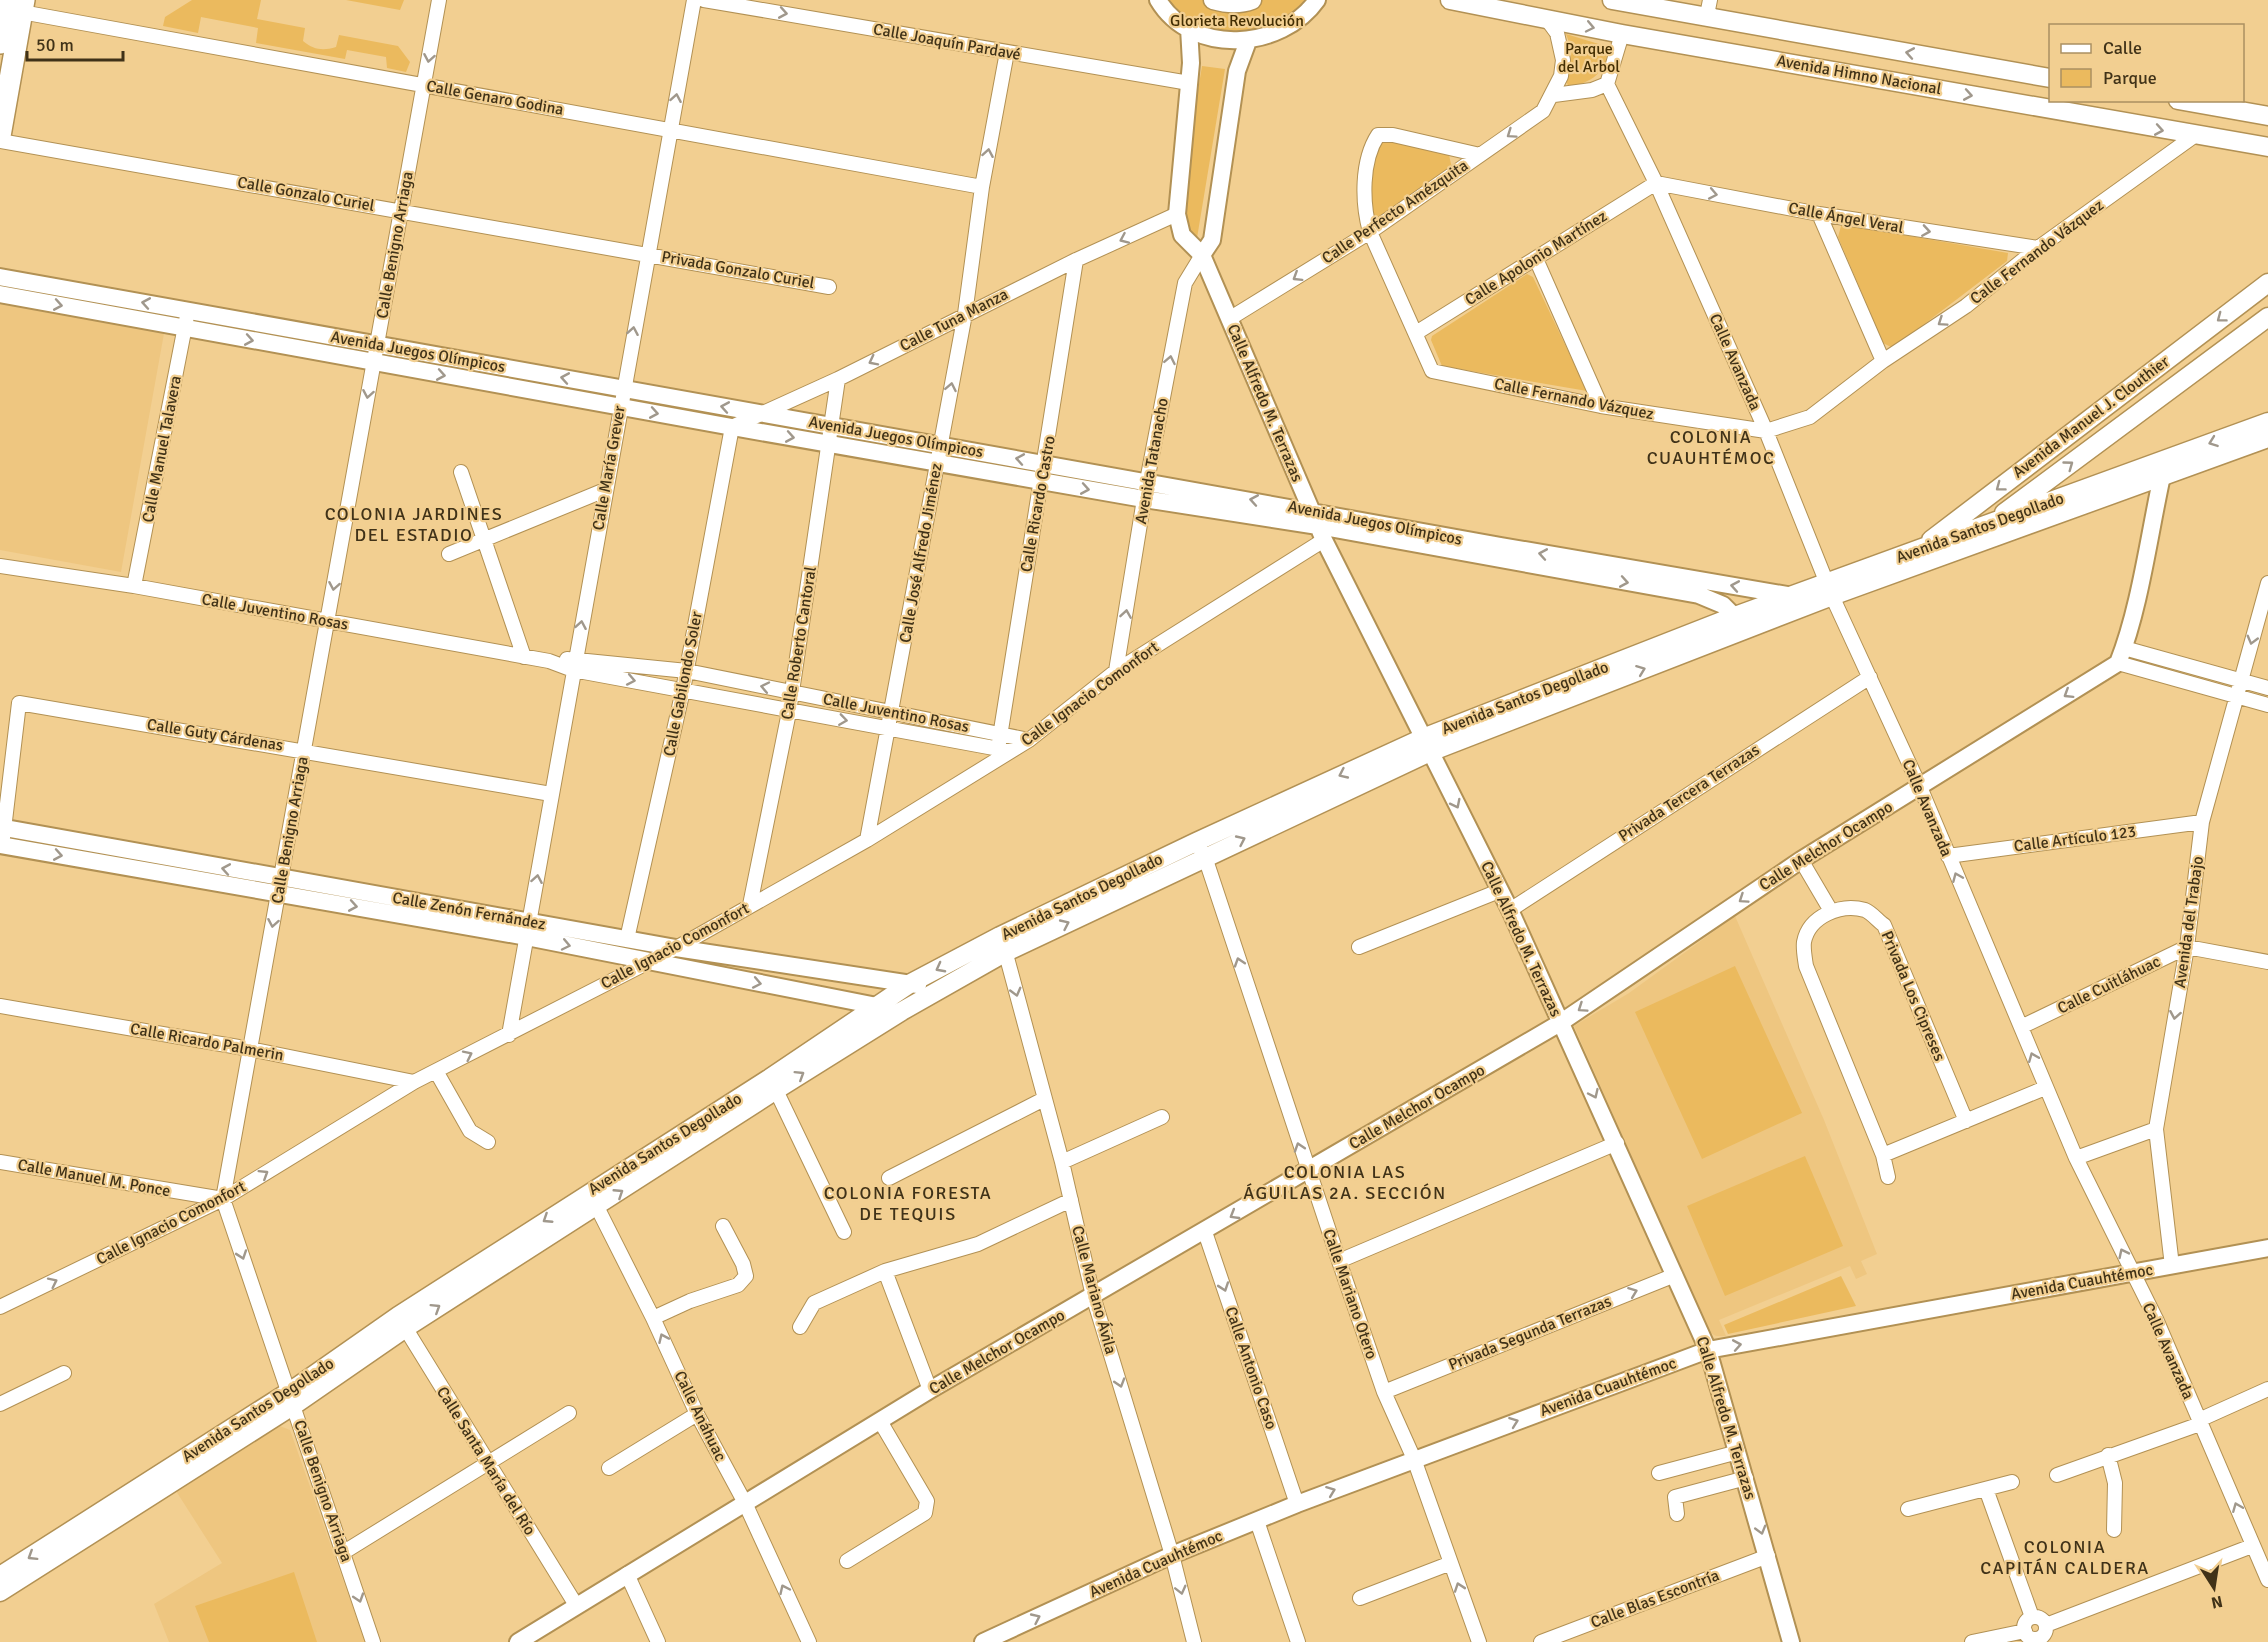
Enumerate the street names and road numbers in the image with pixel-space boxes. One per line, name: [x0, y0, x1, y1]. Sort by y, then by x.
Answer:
street label: Calle Joaquín Pardavé: [872, 19, 1022, 65]
street label: Avenida Himno Nacional: [1775, 51, 1943, 99]
street label: Calle Genaro Godina: [425, 76, 565, 120]
street label: Calle Perfecto Amézquita: [1318, 156, 1472, 268]
street label: Calle Benigno Arriaga: [372, 170, 418, 320]
street label: Calle Gonzalo Curiel: [236, 172, 376, 216]
street label: Calle Fernando Vázquez: [1966, 195, 2108, 309]
street label: Calle Ángel Veral: [1787, 198, 1905, 238]
street label: Calle Apolonio Martínez: [1461, 206, 1611, 310]
street label: Privada Gonzalo Curiel: [660, 247, 816, 293]
street label: Calle Tuna Manza: [896, 284, 1012, 356]
street label: Calle Avanzada: [1705, 311, 1765, 413]
street label: Calle Alfredo M. Terrazas: [1223, 321, 1307, 485]
street label: Avenida Juegos Olímpicos: [329, 327, 507, 377]
street label: Avenida Manuel J. Clouthier: [2009, 352, 2173, 482]
street label: Calle Manuel Talavera: [138, 374, 186, 524]
street label: Calle Fernando Vázquez: [1493, 374, 1655, 424]
street label: Avenida Tatanacho: [1131, 396, 1173, 526]
street label: Calle María Grever: [588, 404, 630, 532]
street label: Avenida Juegos Olímpicos: [807, 412, 985, 462]
street label: Calle Ricardo Castro: [1016, 434, 1060, 574]
street label: Calle José Alfredo Jiménez: [895, 462, 947, 644]
street label: Avenida Santos Degollado: [1893, 488, 2067, 568]
street label: Avenida Juegos Olímpicos: [1286, 496, 1464, 550]
street label: Calle Roberto Cantoral: [777, 565, 821, 721]
street label: Calle Juventino Rosas: [200, 589, 350, 635]
street label: Calle Gabilondo Soler: [659, 610, 707, 758]
street label: Calle Ignacio Comonfort: [1017, 637, 1163, 751]
street label: Avenida Santos Degollado: [1439, 657, 1611, 739]
street label: Calle Juventino Rosas: [821, 689, 971, 737]
street label: Calle Guty Cárdenas: [145, 714, 285, 756]
street label: Privada Tercera Terrazas: [1615, 740, 1763, 846]
street label: Calle Benigno Arriaga: [267, 755, 313, 905]
street label: Calle Avanzada: [1898, 756, 1956, 860]
street label: Calle Melchor Ocampo: [1756, 797, 1896, 895]
street label: Calle Artículo 123: [2013, 822, 2137, 856]
street label: Avenida Santos Degollado: [998, 849, 1166, 945]
street label: Avenida del Trabajo: [2170, 855, 2208, 989]
street label: Calle Alfredo M. Terrazas: [1476, 858, 1566, 1020]
street label: Calle Zenón Fernández: [391, 888, 547, 934]
street label: Calle Ignacio Comonfort: [597, 898, 753, 994]
street label: Privada Los Cipreses: [1877, 928, 1949, 1064]
street label: Calle Cuitláhuac: [2054, 951, 2164, 1019]
street label: Calle Ricardo Palmerin: [129, 1019, 285, 1065]
street label: Calle Melchor Ocampo: [1346, 1060, 1488, 1154]
street label: Avenida Santos Degollado: [585, 1089, 745, 1199]
street label: Calle Manuel M. Ponce: [16, 1155, 172, 1201]
street label: Calle Ignacio Comonfort: [93, 1176, 249, 1269]
street label: Calle Mariano Ávila: [1067, 1224, 1121, 1356]
street label: Calle Mariano Otero: [1318, 1226, 1382, 1362]
street label: Avenida Cuauhtémoc: [2009, 1260, 2155, 1304]
street label: Privada Segunda Terrazas: [1446, 1291, 1614, 1375]
street label: Calle Avanzada: [2138, 1300, 2198, 1402]
street label: Calle Antonio Caso: [1221, 1304, 1281, 1432]
street label: Calle Melchor Ocampo: [926, 1305, 1068, 1399]
street label: Calle Alfredo M. Terrazas: [1692, 1334, 1760, 1502]
street label: Avenida Santos Degollado: [178, 1353, 338, 1467]
street label: Avenida Cuauhtémoc: [1537, 1353, 1679, 1421]
street label: Calle Anáhuac: [670, 1368, 730, 1464]
street label: Calle Santa María del Río: [432, 1383, 540, 1539]
street label: Calle Benigno Arriaga: [289, 1417, 357, 1565]
street label: Avenida Cuauhtémoc: [1086, 1526, 1226, 1602]
street label: Calle Blas Escontría: [1588, 1565, 1722, 1633]

